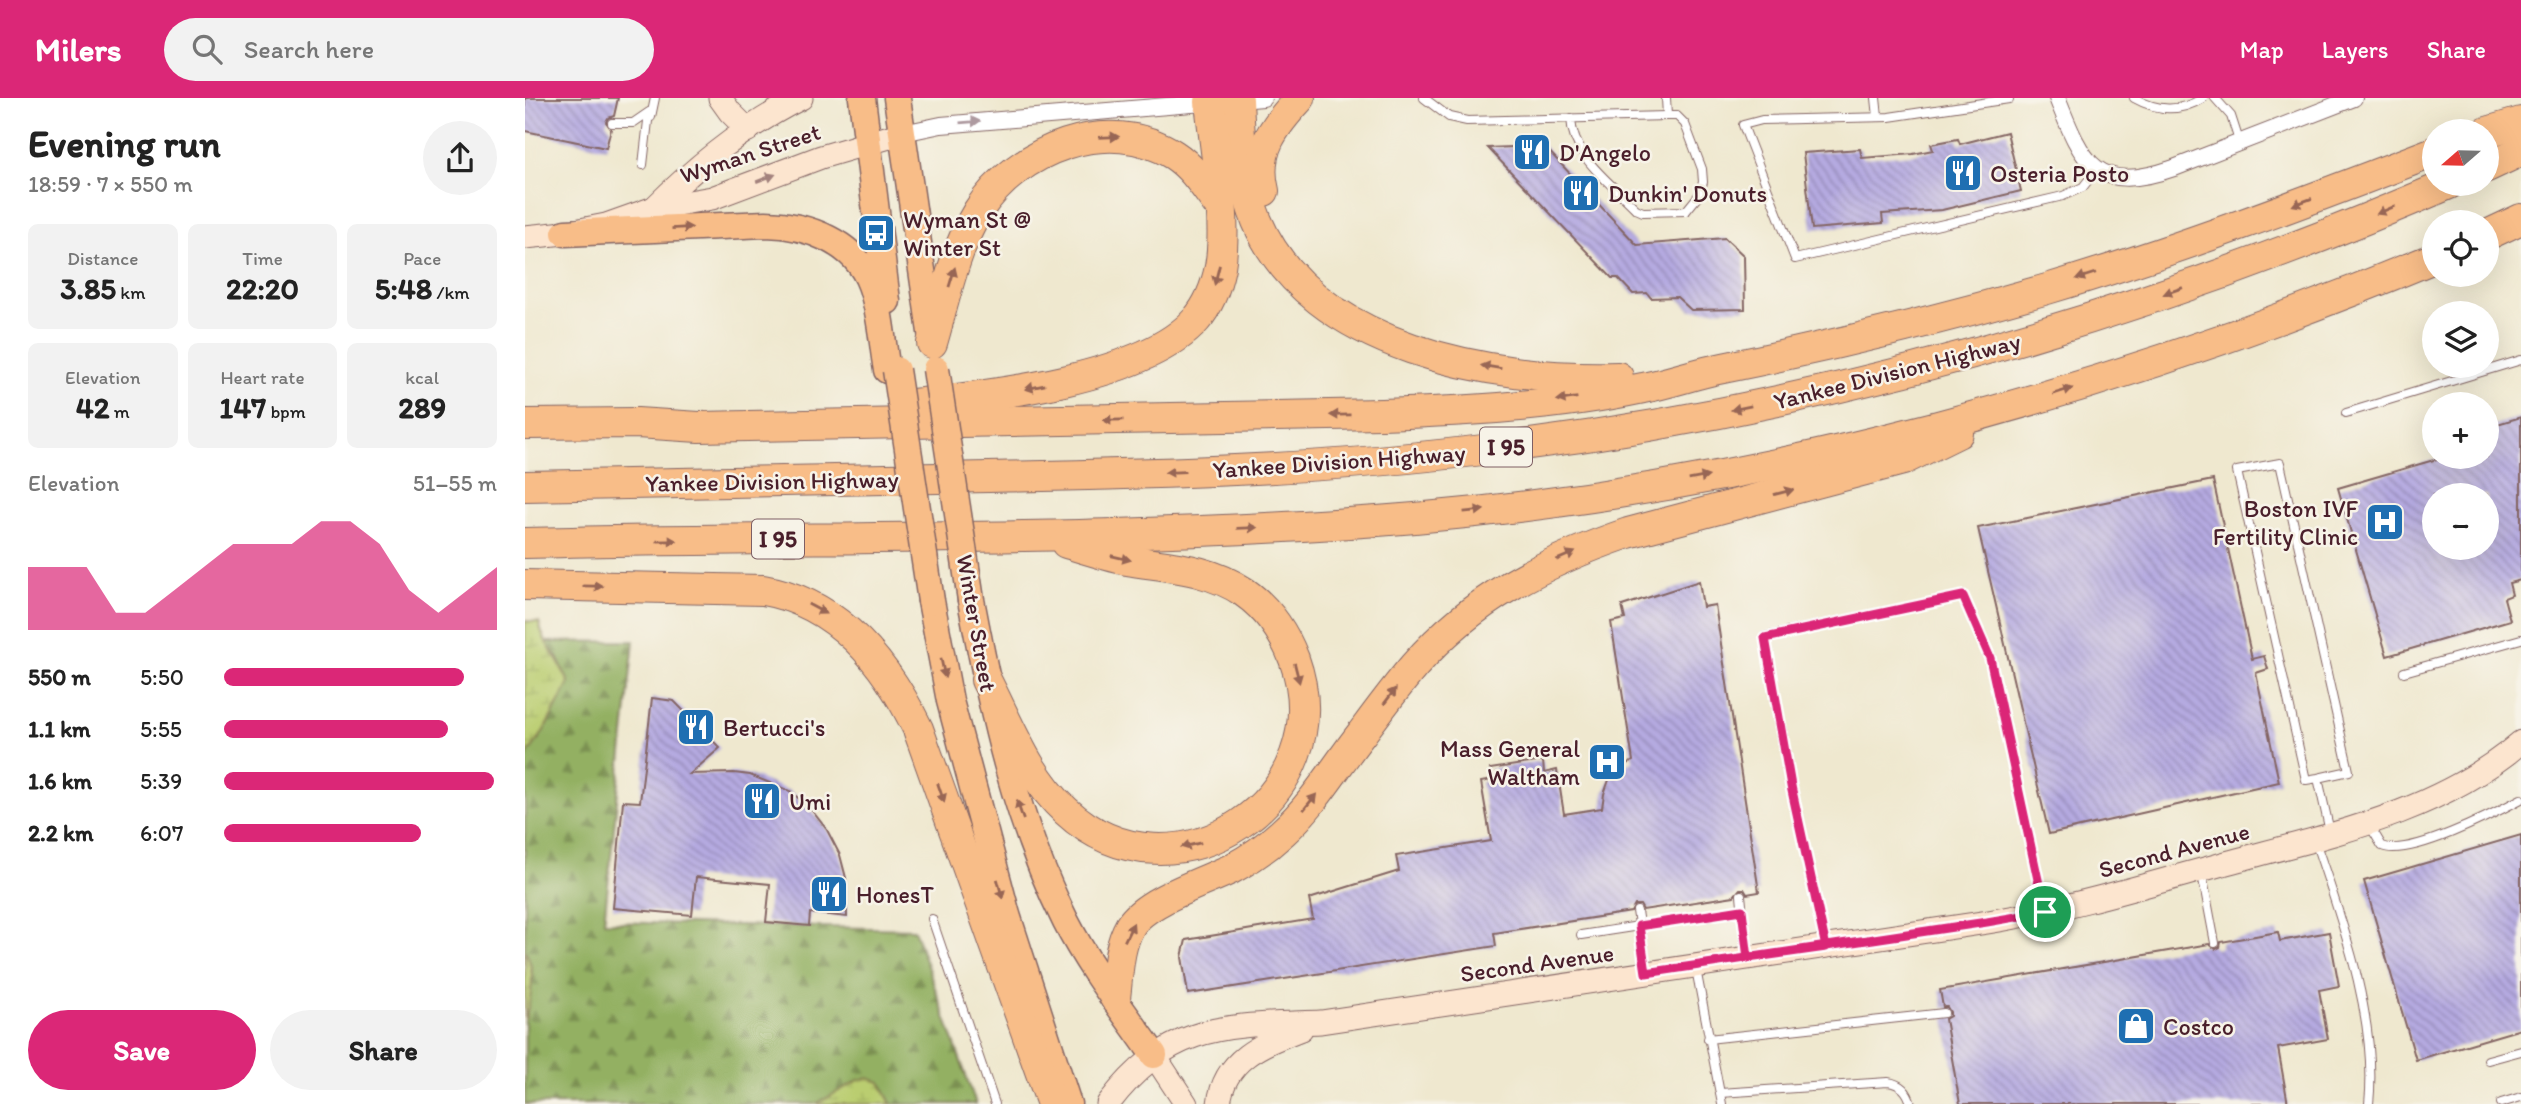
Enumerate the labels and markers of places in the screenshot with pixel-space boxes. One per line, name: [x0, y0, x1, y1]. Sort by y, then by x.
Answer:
restaurant icon: D'Angelo: [1511, 131, 1553, 173]
place label: D'Angelo: [1559, 138, 1651, 167]
restaurant icon: Osteria Posto: [1942, 152, 1984, 194]
place label: Osteria Posto: [1990, 159, 2129, 188]
restaurant icon: Dunkin' Donuts: [1560, 172, 1602, 214]
place label: Dunkin' Donuts: [1608, 179, 1767, 208]
place label: Wyman St @ Winter St: [903, 205, 1031, 262]
bus stop icon: Wyman St @ Winter St: [855, 212, 897, 254]
place label: Boston IVF Fertility Clinic: [2213, 494, 2359, 551]
hospital icon: Boston IVF Fertility Clinic: [2364, 501, 2406, 543]
restaurant icon: Bertucci's: [675, 706, 717, 748]
place label: Bertucci's: [723, 713, 825, 742]
place label: Mass General Waltham: [1440, 734, 1580, 791]
hospital icon: Mass General Waltham: [1586, 741, 1628, 783]
restaurant icon: Umi: [741, 780, 783, 822]
place label: Umi: [789, 787, 831, 816]
restaurant icon: HonesT: [808, 873, 850, 915]
place label: HonesT: [856, 880, 935, 909]
pin: [2015, 882, 2075, 942]
shop icon: Costco: [2115, 1005, 2157, 1047]
place label: Costco: [2163, 1012, 2234, 1041]

